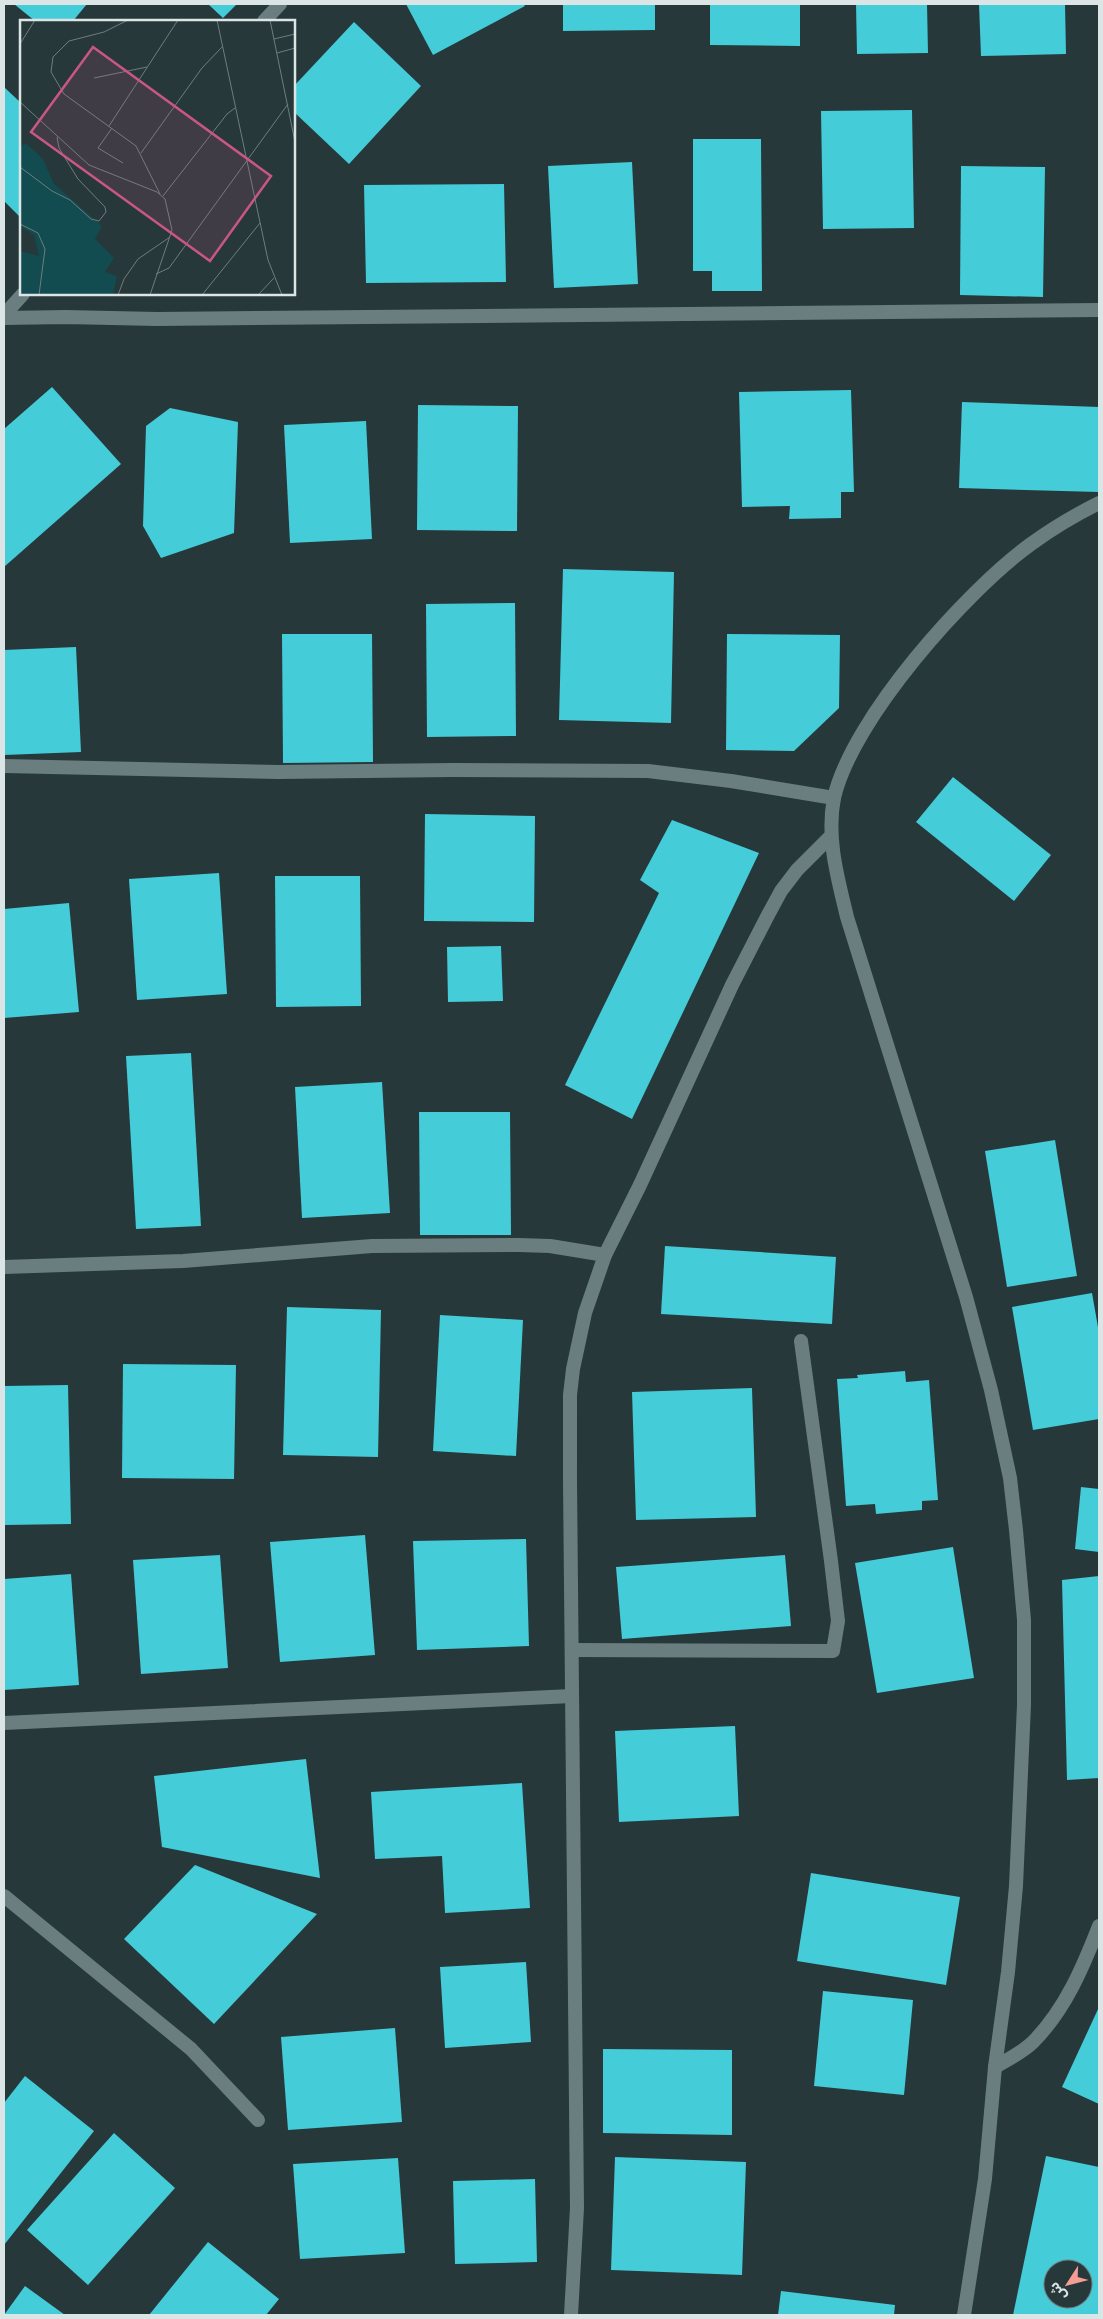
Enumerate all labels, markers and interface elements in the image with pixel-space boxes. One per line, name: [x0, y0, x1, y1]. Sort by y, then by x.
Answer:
inset map: [20, 20, 295, 295]
north arrow: [1043, 2259, 1093, 2309]
text: ش: [1045, 2279, 1070, 2305]

